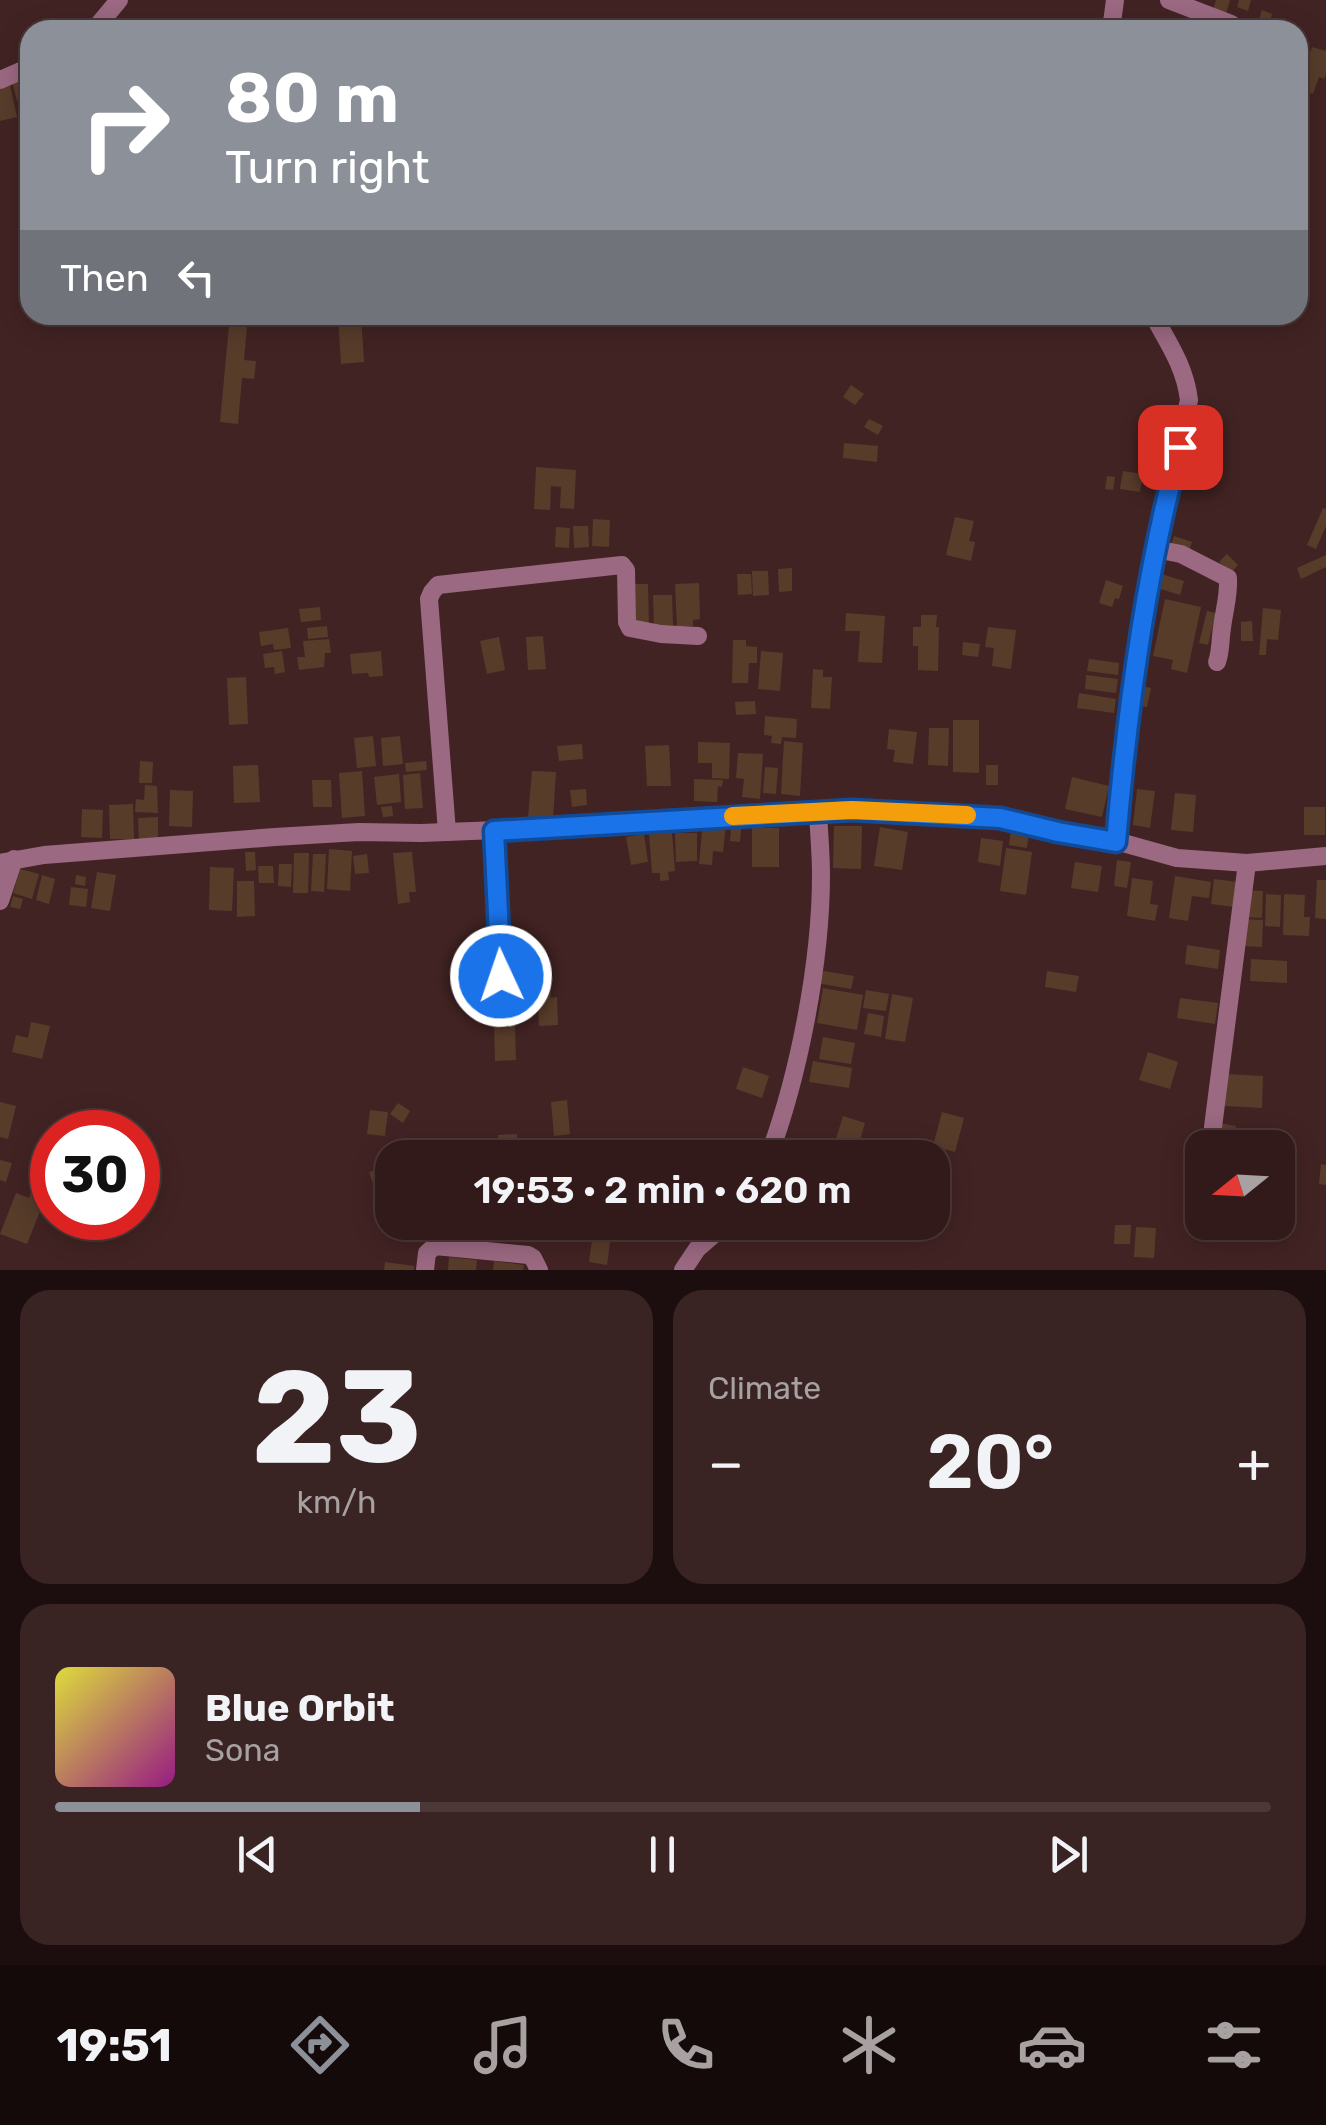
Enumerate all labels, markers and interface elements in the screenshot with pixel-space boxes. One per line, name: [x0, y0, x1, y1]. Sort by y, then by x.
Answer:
text: 80 m: [225, 57, 399, 140]
icon: right: [60, 60, 190, 190]
text: Turn right: [225, 141, 429, 194]
icon: left: [169, 250, 224, 305]
text: Then: [60, 255, 149, 301]
pin: [1138, 405, 1223, 490]
icon: arrive: [1153, 420, 1208, 475]
position arrow: [449, 924, 553, 1028]
speed limit sign: 30: [30, 1110, 160, 1240]
north arrow: [1185, 1130, 1295, 1240]
map controls: [1185, 1130, 1295, 1240]
text: 19:53 · 2 min · 620 m: [473, 1167, 852, 1213]
text: 23: [251, 1340, 422, 1495]
text: Climate: [708, 1369, 821, 1407]
text: 20°: [926, 1418, 1054, 1507]
text: −: [708, 1431, 744, 1496]
text: +: [1237, 1431, 1271, 1496]
text: km/h: [297, 1483, 376, 1521]
text: Blue Orbit: [205, 1685, 395, 1731]
text: Sona: [205, 1731, 280, 1769]
icon: previous: [230, 1827, 285, 1882]
icon: pause: [635, 1827, 690, 1882]
icon: next: [1041, 1827, 1096, 1882]
icon: directions: [285, 2010, 355, 2080]
icon: music: [468, 2010, 538, 2080]
icon: phone: [651, 2010, 721, 2080]
icon: climate: [834, 2010, 904, 2080]
icon: car: [1017, 2010, 1087, 2080]
icon: filters: [1199, 2010, 1269, 2080]
text: 19:51: [56, 2019, 172, 2072]

